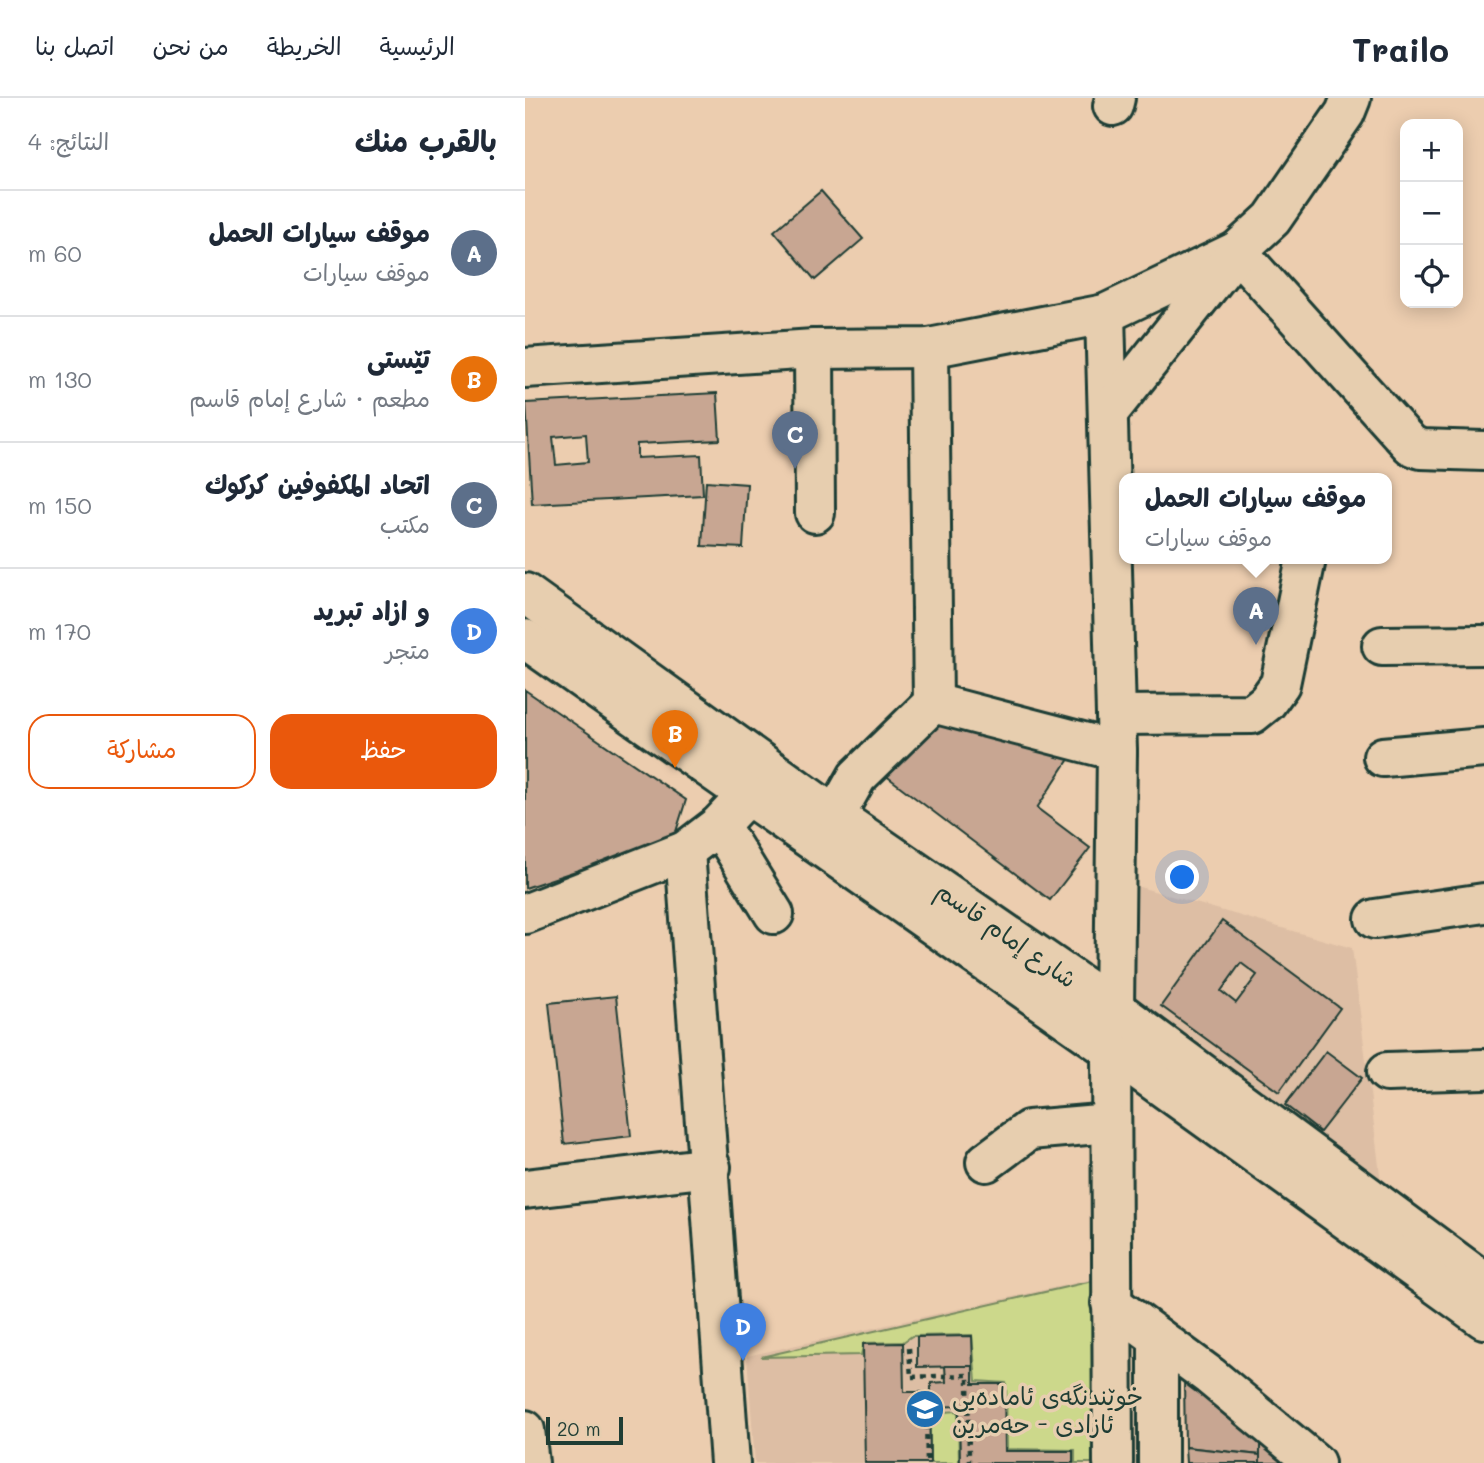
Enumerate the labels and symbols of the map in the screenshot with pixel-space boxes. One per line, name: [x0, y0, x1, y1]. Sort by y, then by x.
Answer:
pin: C: [772, 411, 818, 469]
pin: A: [1233, 587, 1279, 645]
pin: B: [652, 710, 698, 768]
your location: [1165, 860, 1199, 894]
street label: شارع إمام قاسم: [928, 874, 1083, 997]
pin: D: [720, 1303, 766, 1361]
place label: خوێندنگەی ئامادەیی ئازادی - حەمرین: [952, 1380, 1143, 1439]
school or university icon: خوێندنگەی ئامادەیی ئازادی - حەمرین: [904, 1388, 946, 1430]
scale bar: [546, 1414, 623, 1446]

